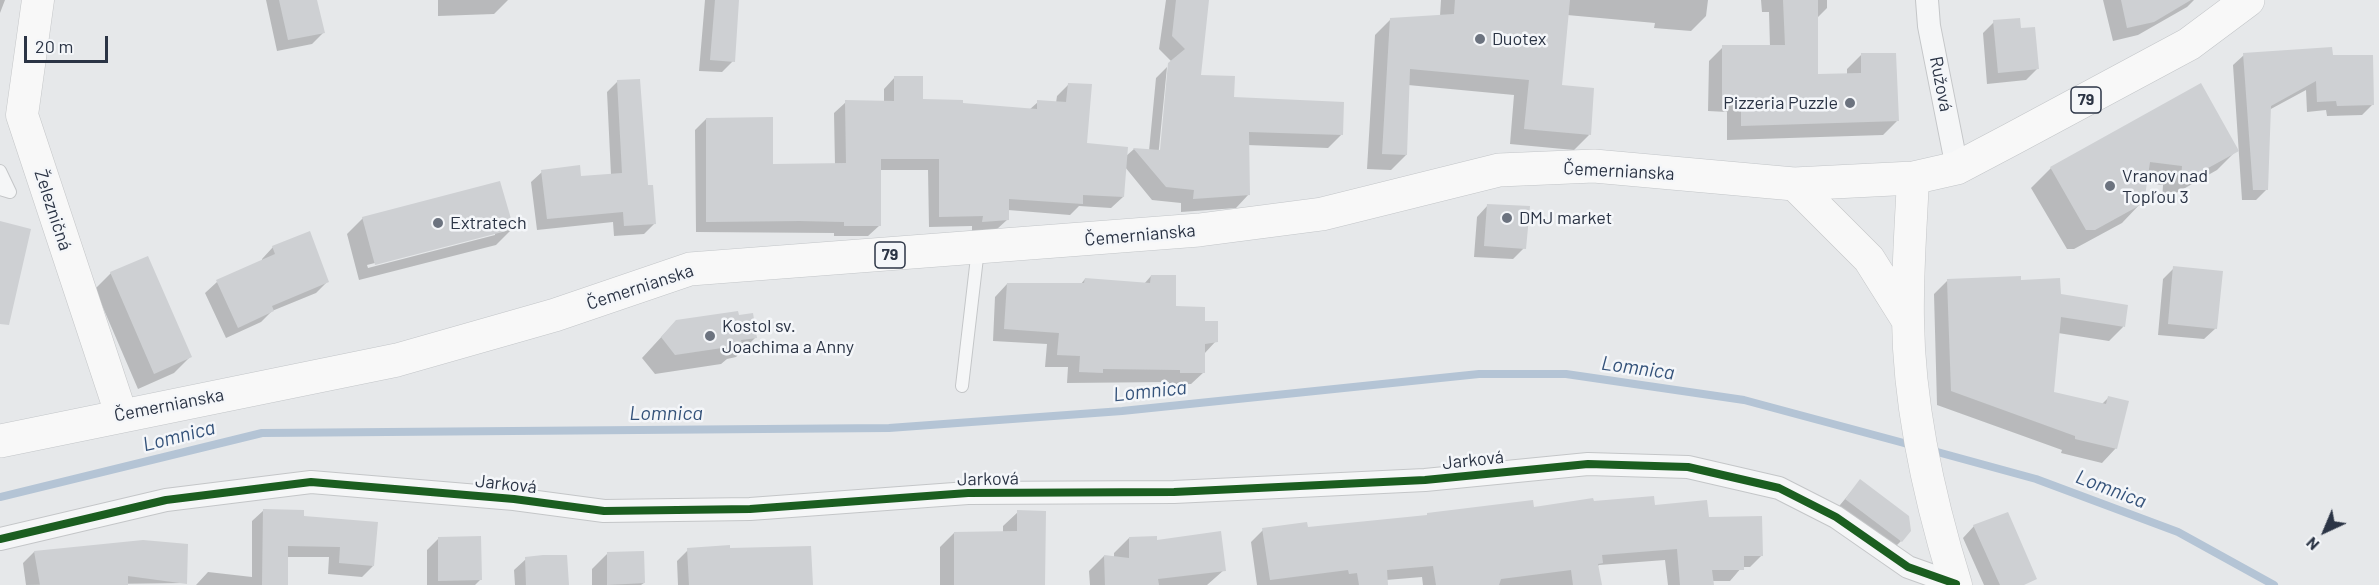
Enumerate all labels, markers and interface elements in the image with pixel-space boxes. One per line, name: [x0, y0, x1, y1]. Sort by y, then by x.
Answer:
scale bar: [27, 24, 111, 62]
place label: Duotex: [1492, 28, 1546, 50]
marker: Duotex: [1473, 32, 1487, 46]
text: 20 m: [35, 35, 73, 57]
street label: Ružová: [1925, 55, 1957, 113]
road number: 79: [2071, 87, 2101, 113]
place label: Pizzeria Puzzle: [1723, 92, 1838, 114]
marker: Pizzeria Puzzle: [1843, 96, 1857, 110]
street label: Čemernianska: [1563, 157, 1675, 185]
place label: Vranov nad Topľou 3: [2122, 165, 2208, 207]
street label: Železničná: [30, 167, 76, 253]
marker: Vranov nad Topľou 3: [2103, 179, 2117, 193]
place label: DMJ market: [1519, 207, 1612, 229]
marker: DMJ market: [1500, 211, 1514, 225]
place label: Extratech: [450, 212, 527, 234]
marker: Extratech: [431, 216, 445, 230]
street label: Čemernianska: [1084, 219, 1196, 251]
road number: 79: [875, 242, 905, 268]
street label: Čemernianska: [584, 260, 696, 314]
place label: Kostol sv. Joachima a Anny: [722, 315, 854, 358]
marker: Kostol sv. Joachima a Anny: [703, 329, 717, 343]
water label: Lomnica: [1600, 351, 1676, 385]
water label: Lomnica: [1112, 375, 1188, 407]
street label: Čemernianska: [112, 384, 226, 426]
water label: Lomnica: [629, 401, 703, 425]
water label: Lomnica: [140, 415, 218, 457]
street label: Jarková: [1441, 446, 1505, 474]
water label: Lomnica: [2072, 465, 2150, 513]
street label: Jarková: [957, 468, 1019, 490]
street label: Jarková: [474, 470, 538, 498]
north arrow: [2295, 501, 2355, 561]
text: N: [2302, 534, 2323, 555]

